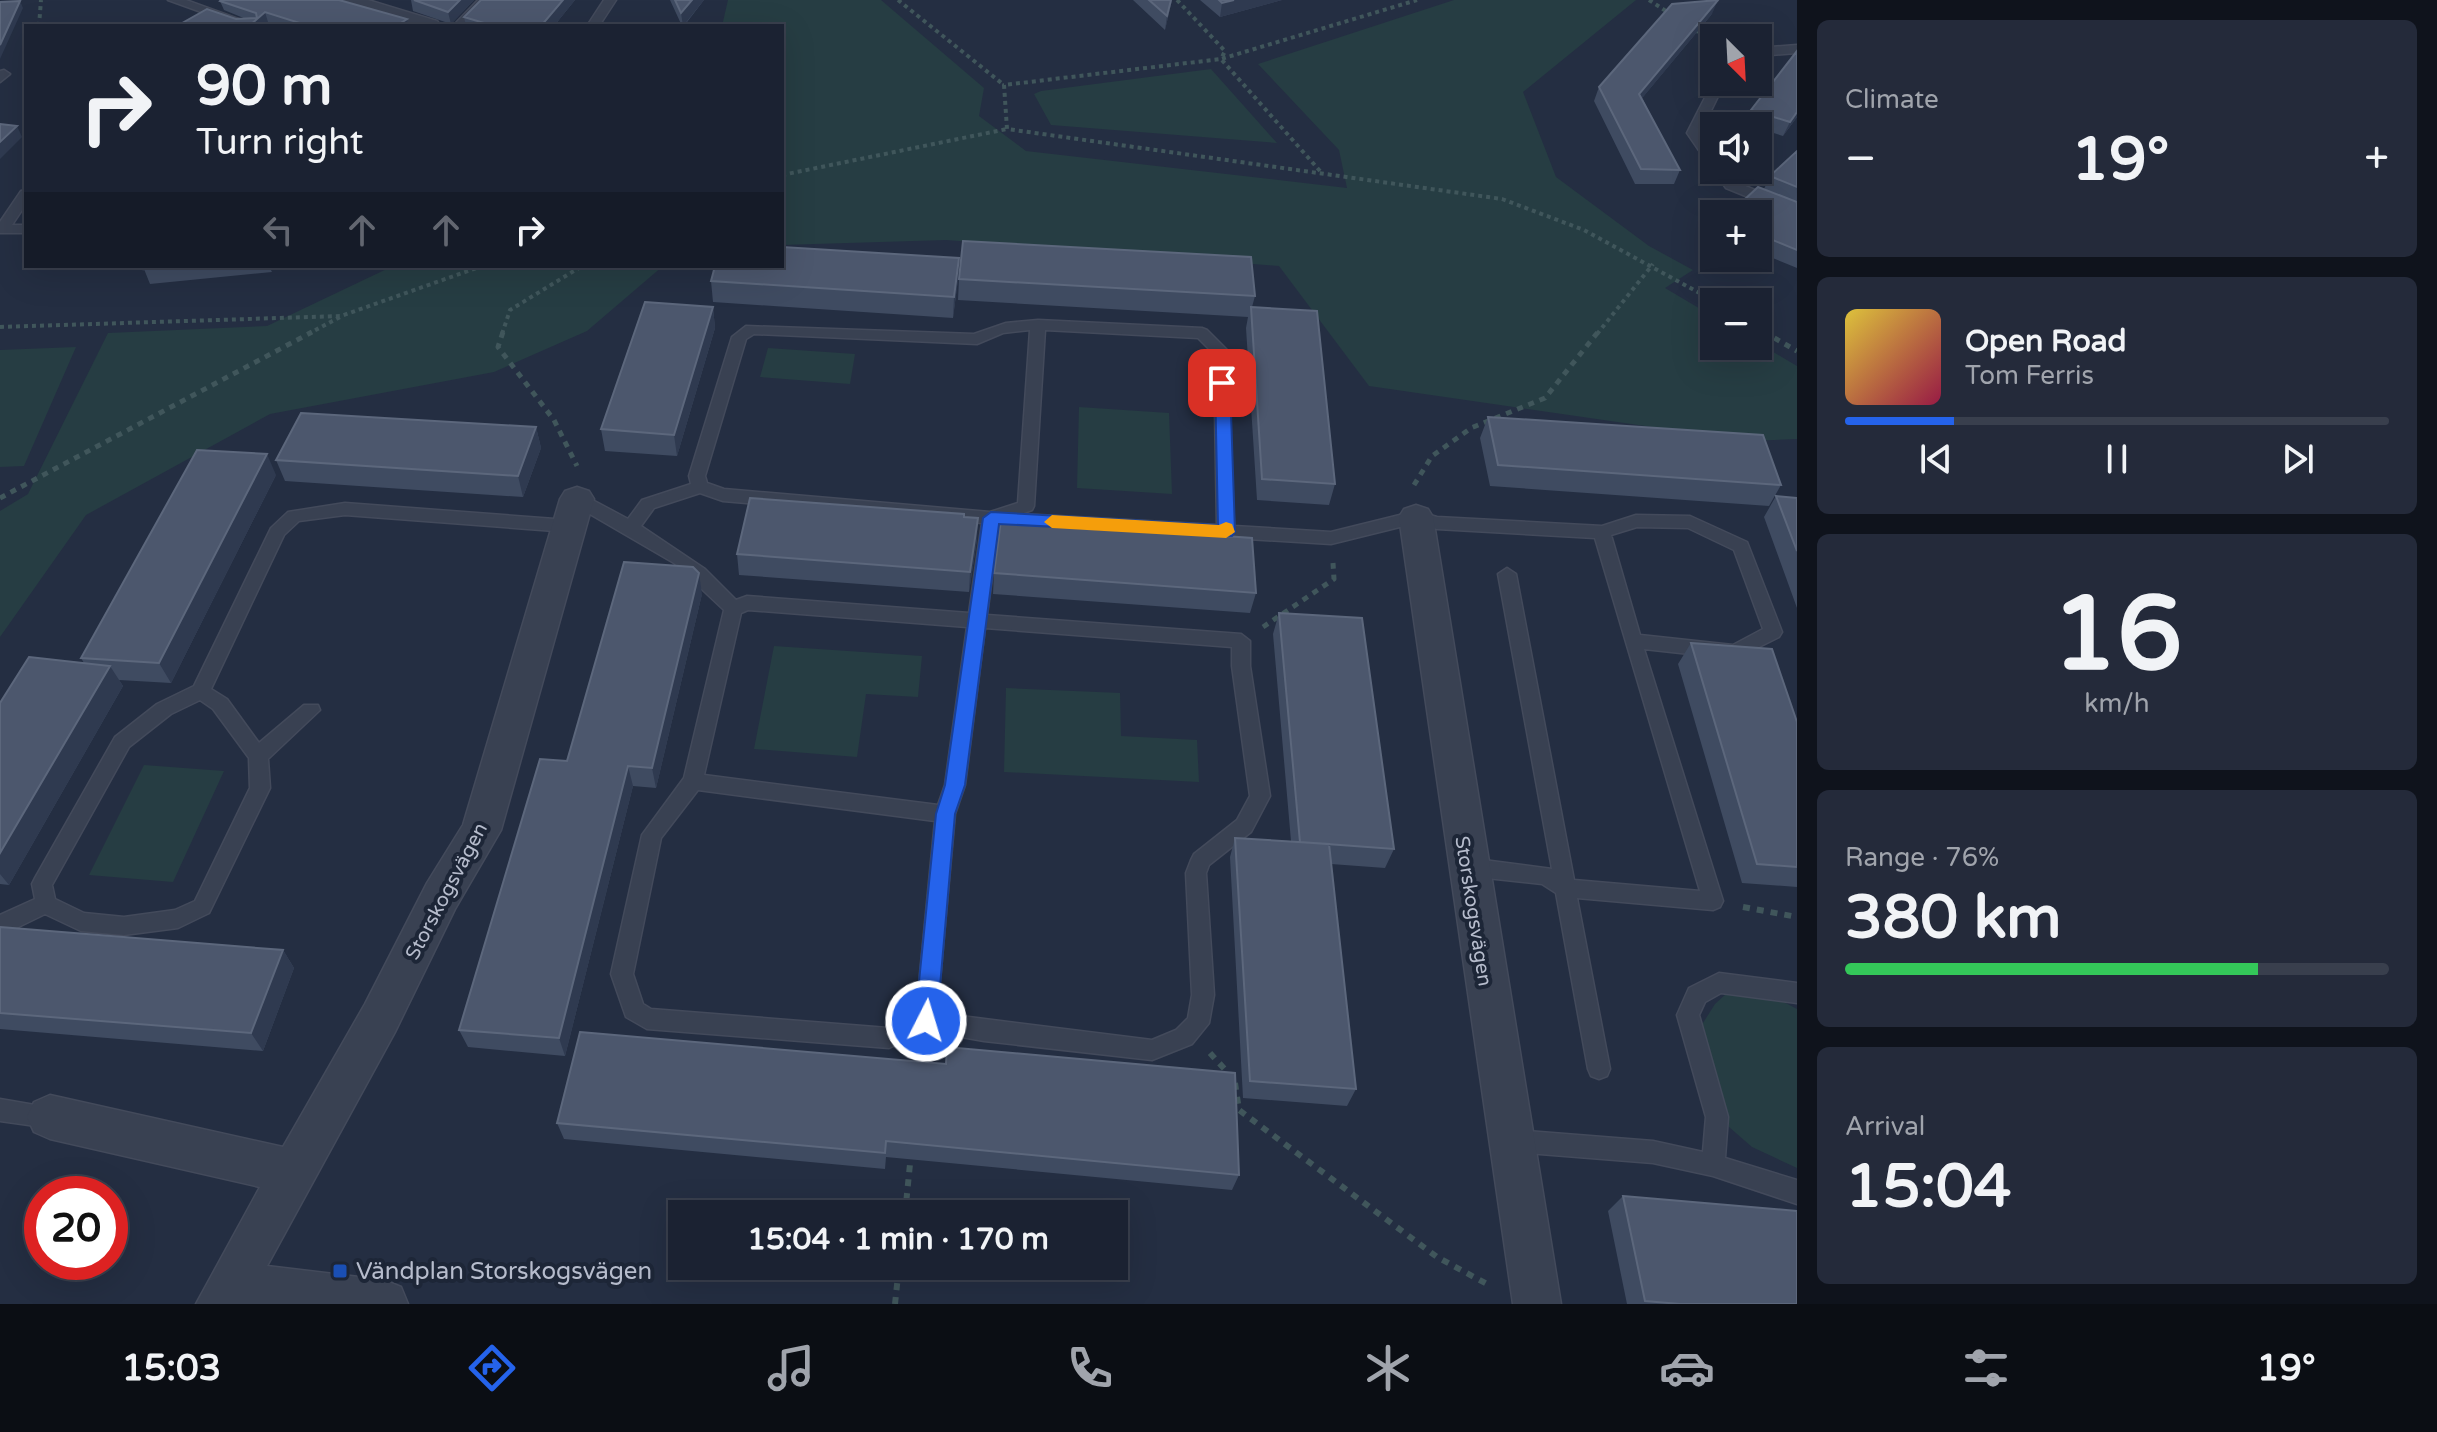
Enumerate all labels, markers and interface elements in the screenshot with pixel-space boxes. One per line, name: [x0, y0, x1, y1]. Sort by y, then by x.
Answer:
north arrow: [1700, 24, 1772, 96]
map controls: [1700, 24, 1772, 360]
text: 90 m: [196, 53, 332, 120]
icon: right: [64, 56, 168, 160]
text: Climate: [1845, 84, 1939, 115]
button: sound: [1700, 112, 1772, 184]
text: Turn right: [196, 121, 363, 164]
text: 19°: [2071, 124, 2169, 196]
text: −: [1845, 133, 1876, 186]
text: +: [2364, 133, 2389, 186]
button: +: [1700, 200, 1772, 272]
icon: left: [256, 208, 300, 252]
icon: ahead: [340, 208, 384, 252]
icon: ahead: [424, 208, 468, 252]
icon: right: [508, 208, 552, 252]
button: −: [1700, 288, 1772, 360]
text: Open Road: [1965, 323, 2126, 360]
pin: [1188, 349, 1256, 417]
text: Tom Ferris: [1965, 360, 2094, 391]
icon: arrive: [1200, 361, 1244, 405]
icon: previous: [1914, 437, 1958, 481]
icon: pause: [2095, 437, 2139, 481]
icon: next: [2276, 437, 2320, 481]
text: 16: [2052, 573, 2182, 698]
text: km/h: [2084, 688, 2150, 719]
street label: Storskogsvägen: [401, 819, 493, 964]
street label: Storskogsvägen: [1449, 834, 1497, 988]
text: Range · 76%: [1845, 842, 1999, 873]
text: 380 km: [1845, 882, 2061, 954]
position arrow: [884, 979, 968, 1063]
text: Arrival: [1845, 1111, 1925, 1142]
text: 15:04: [1845, 1151, 2011, 1223]
speed limit sign: 20: [24, 1176, 128, 1280]
text: 15:04 · 1 min · 170 m: [747, 1221, 1049, 1258]
place label: Vändplan Storskogsvägen: [356, 1257, 652, 1286]
marker: Vändplan Storskogsvägen: [331, 1262, 349, 1280]
icon: directions: [464, 1340, 520, 1396]
icon: music: [763, 1340, 819, 1396]
icon: phone: [1062, 1340, 1118, 1396]
icon: climate: [1360, 1340, 1416, 1396]
icon: car: [1659, 1340, 1715, 1396]
icon: filters: [1958, 1340, 2014, 1396]
text: 15:03: [121, 1347, 221, 1390]
text: 19°: [2257, 1347, 2316, 1390]

